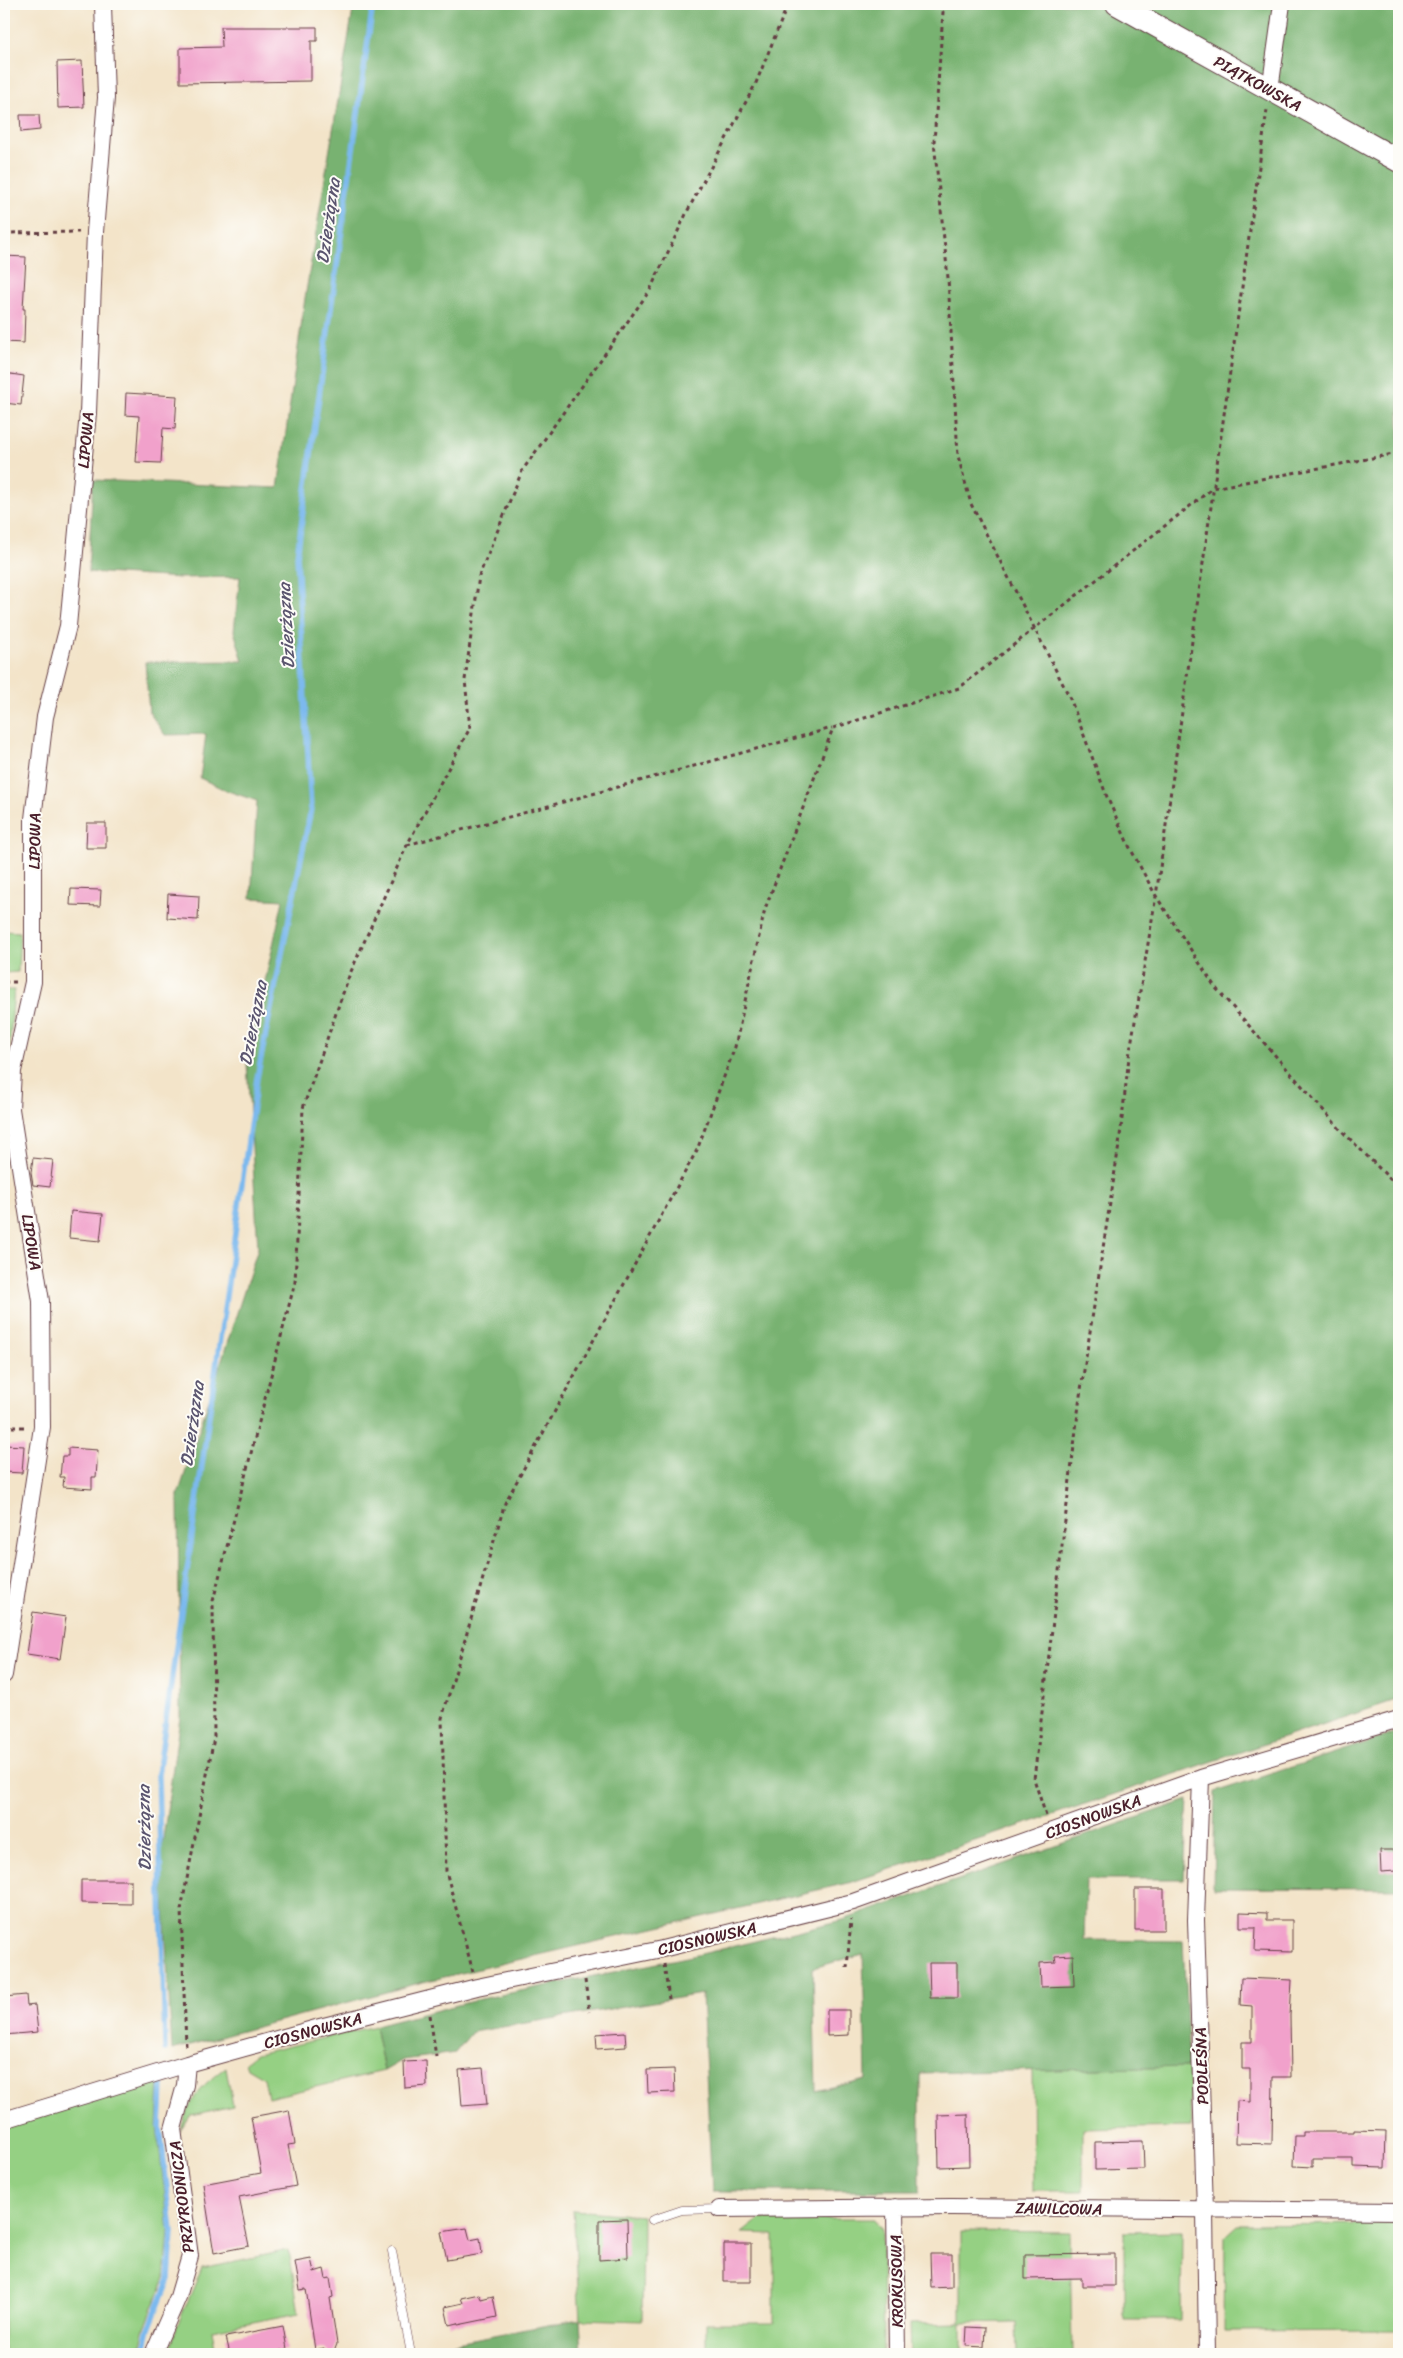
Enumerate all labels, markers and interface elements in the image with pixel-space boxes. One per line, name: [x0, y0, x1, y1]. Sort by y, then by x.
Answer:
street label: PIĄTKOWSKA: [1208, 47, 1307, 120]
water label: Dzierżązna: [306, 174, 350, 266]
street label: LIPOWA: [69, 411, 102, 470]
water label: Dzierżązna: [268, 580, 304, 670]
street label: LIPOWA: [20, 812, 49, 870]
water label: Dzierżązna: [229, 976, 277, 1068]
street label: LIPOWA: [13, 1212, 50, 1272]
water label: Dzierżązna: [170, 1377, 214, 1469]
water label: Dzierżązna: [127, 1783, 161, 1871]
street label: CIOSNOWSKA: [1041, 1786, 1146, 1847]
street label: CIOSNOWSKA: [655, 1913, 760, 1964]
street label: CIOSNOWSKA: [261, 2003, 366, 2058]
street label: PODLEŚNA: [1186, 2027, 1217, 2105]
street label: PRZYRODNICZA: [160, 2139, 203, 2255]
street label: ZAWILCOWA: [1015, 2193, 1103, 2224]
street label: KROKUSOWA: [881, 2234, 912, 2328]

